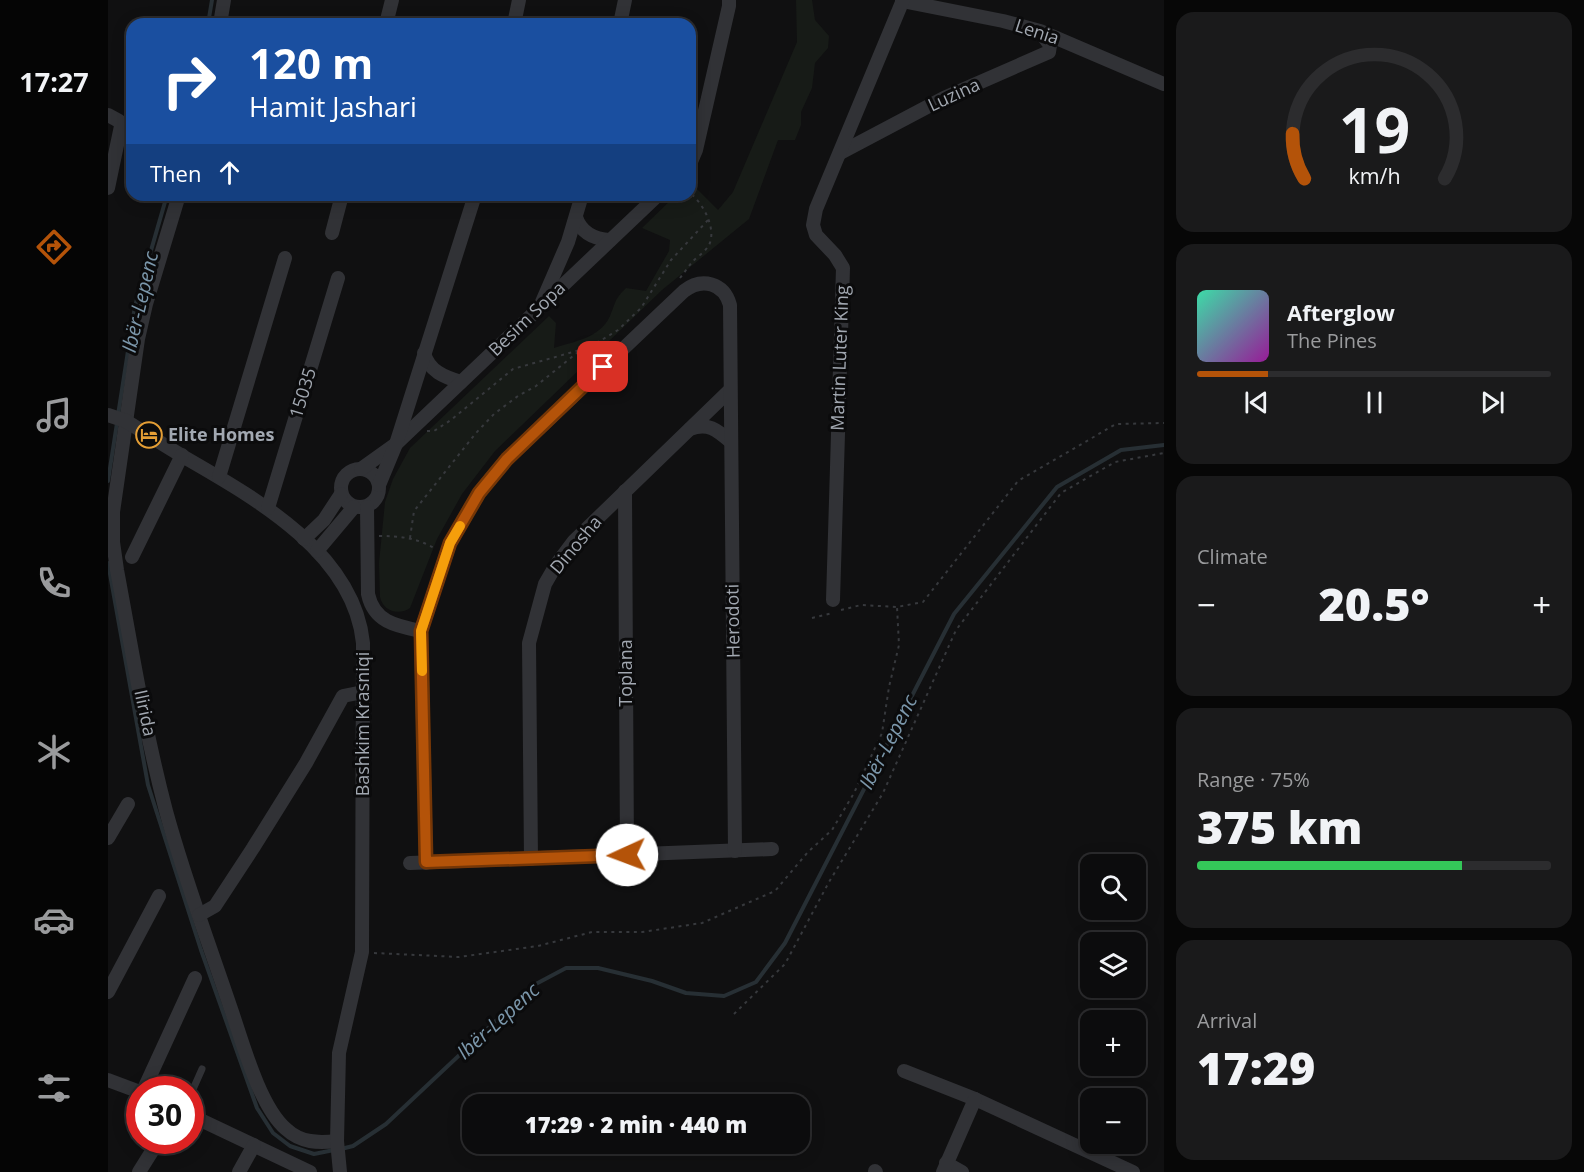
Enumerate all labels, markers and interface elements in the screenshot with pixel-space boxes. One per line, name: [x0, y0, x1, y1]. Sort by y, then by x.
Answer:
street label: Lenia: [1012, 13, 1062, 49]
text: 120 m: [249, 34, 373, 91]
icon: right: [150, 42, 228, 120]
text: 17:27: [19, 63, 89, 100]
street label: Luzina: [924, 72, 983, 116]
text: 19: [1338, 86, 1410, 171]
text: Hamit Jashari: [249, 88, 417, 125]
icon: ahead: [213, 156, 246, 189]
text: Then: [150, 158, 201, 188]
text: km/h: [1348, 161, 1400, 190]
icon: directions: [33, 226, 75, 268]
water label: Ibër-Lepenc: [115, 248, 164, 355]
street label: Besim Sopa: [483, 276, 570, 361]
street label: Martin Luter King: [824, 285, 854, 431]
text: Afterglow: [1287, 297, 1395, 327]
text: The Pines: [1287, 327, 1377, 354]
pin: [577, 341, 628, 392]
icon: arrive: [586, 350, 619, 383]
street label: 15035: [283, 365, 321, 421]
icon: previous: [1240, 386, 1273, 419]
icon: pause: [1358, 386, 1391, 419]
icon: next: [1476, 386, 1509, 419]
icon: music: [33, 394, 75, 436]
hotel icon: Elite Homes: [134, 420, 164, 450]
place label: Elite Homes: [168, 422, 274, 446]
street label: Dinosha: [544, 510, 607, 579]
text: Climate: [1197, 543, 1268, 570]
icon: phone: [33, 562, 75, 604]
text: 20.5°: [1318, 573, 1430, 634]
text: −: [1197, 582, 1216, 627]
text: +: [1532, 582, 1551, 627]
street label: Herodoti: [719, 584, 745, 658]
street label: Toplana: [613, 639, 637, 707]
street label: Bashkim Krasniqi: [350, 652, 374, 796]
street label: Ilirida: [129, 687, 163, 738]
water label: Ibër-Lepenc: [852, 689, 923, 794]
icon: climate: [33, 731, 75, 773]
text: Range · 75%: [1197, 766, 1310, 793]
text: 375 km: [1197, 796, 1362, 857]
position arrow: [595, 823, 659, 887]
map controls: [1080, 854, 1146, 1154]
button: search: [1080, 854, 1146, 920]
icon: car: [33, 899, 75, 941]
button: layers: [1080, 932, 1146, 998]
water label: Ibër-Lepenc: [450, 976, 546, 1065]
text: Arrival: [1197, 1007, 1257, 1034]
button: +: [1080, 1010, 1146, 1076]
text: 17:29: [1197, 1037, 1315, 1098]
icon: filters: [33, 1067, 75, 1109]
speed limit sign: 30: [126, 1076, 204, 1154]
button: −: [1080, 1088, 1146, 1154]
text: 17:29 · 2 min · 440 m: [525, 1109, 747, 1139]

